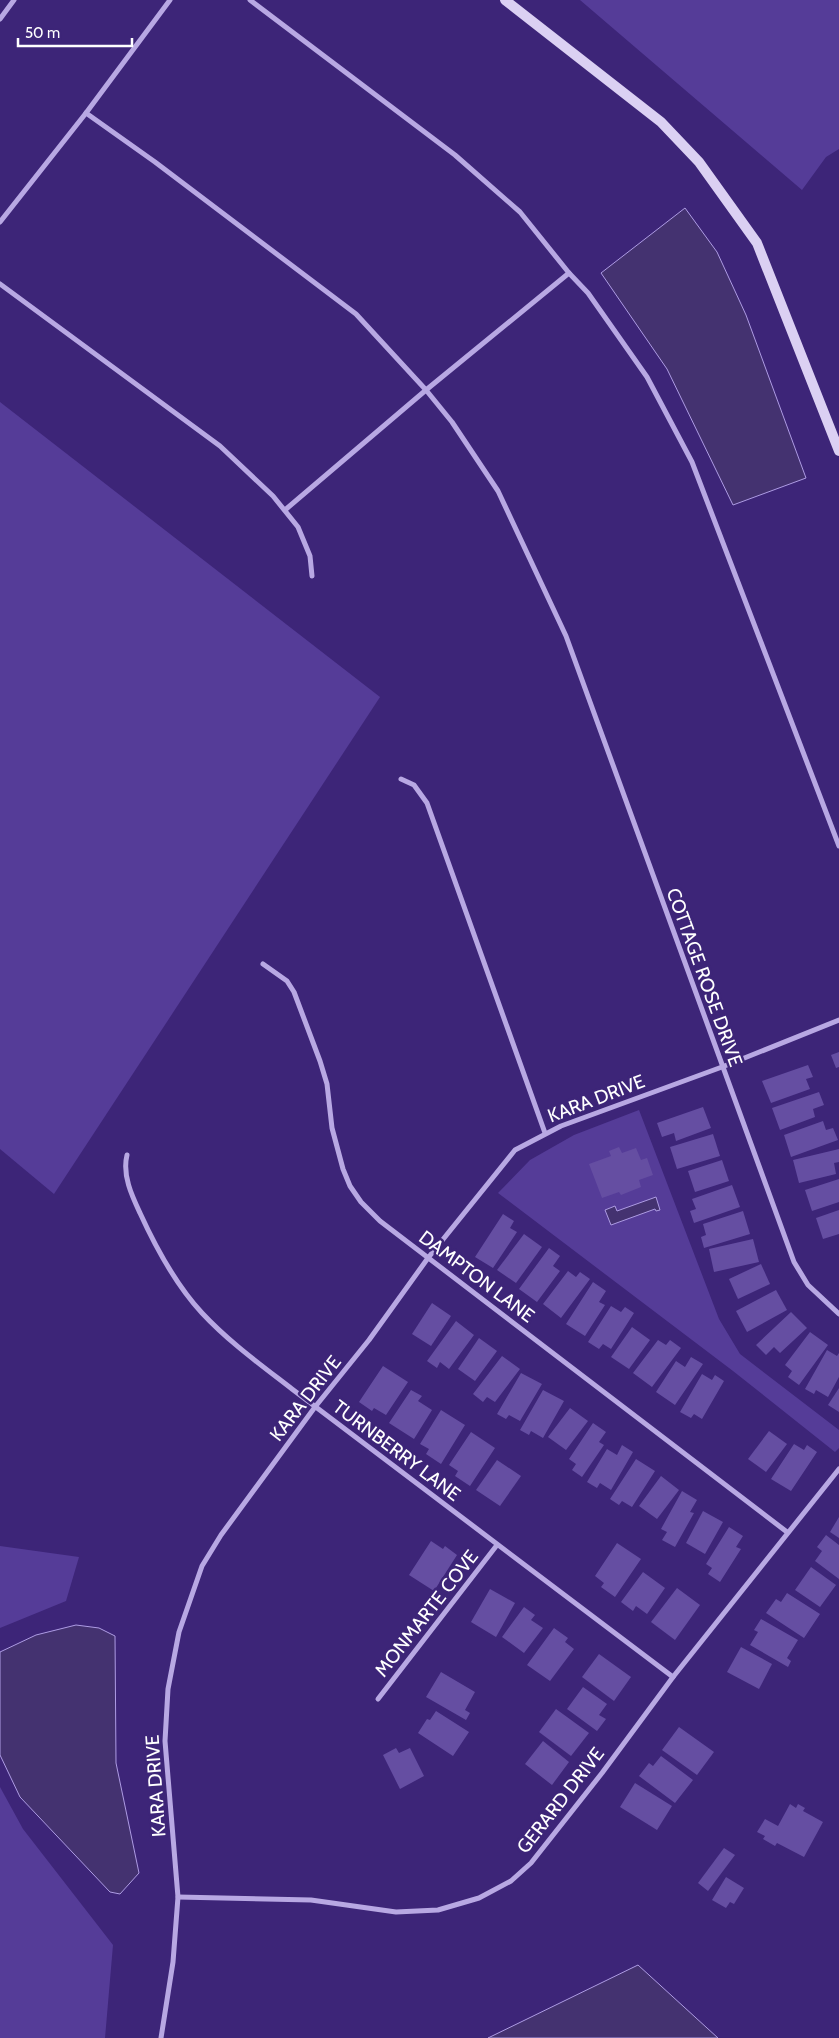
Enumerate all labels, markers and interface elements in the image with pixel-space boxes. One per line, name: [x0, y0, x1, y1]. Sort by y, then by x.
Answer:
scale bar: [18, 15, 131, 47]
text: 50 m: [25, 24, 60, 42]
street label: COTTAGE ROSE DRIVE: [662, 885, 748, 1069]
street label: KARA DRIVE: [544, 1069, 648, 1128]
street label: DAMPTON LANE: [414, 1226, 539, 1327]
street label: KARA DRIVE: [265, 1351, 346, 1446]
street label: TURNBERRY LANE: [328, 1395, 465, 1506]
street label: MONMARTE COVE: [370, 1545, 483, 1681]
street label: KARA DRIVE: [140, 1734, 171, 1838]
street label: GERARD DRIVE: [512, 1743, 609, 1858]

